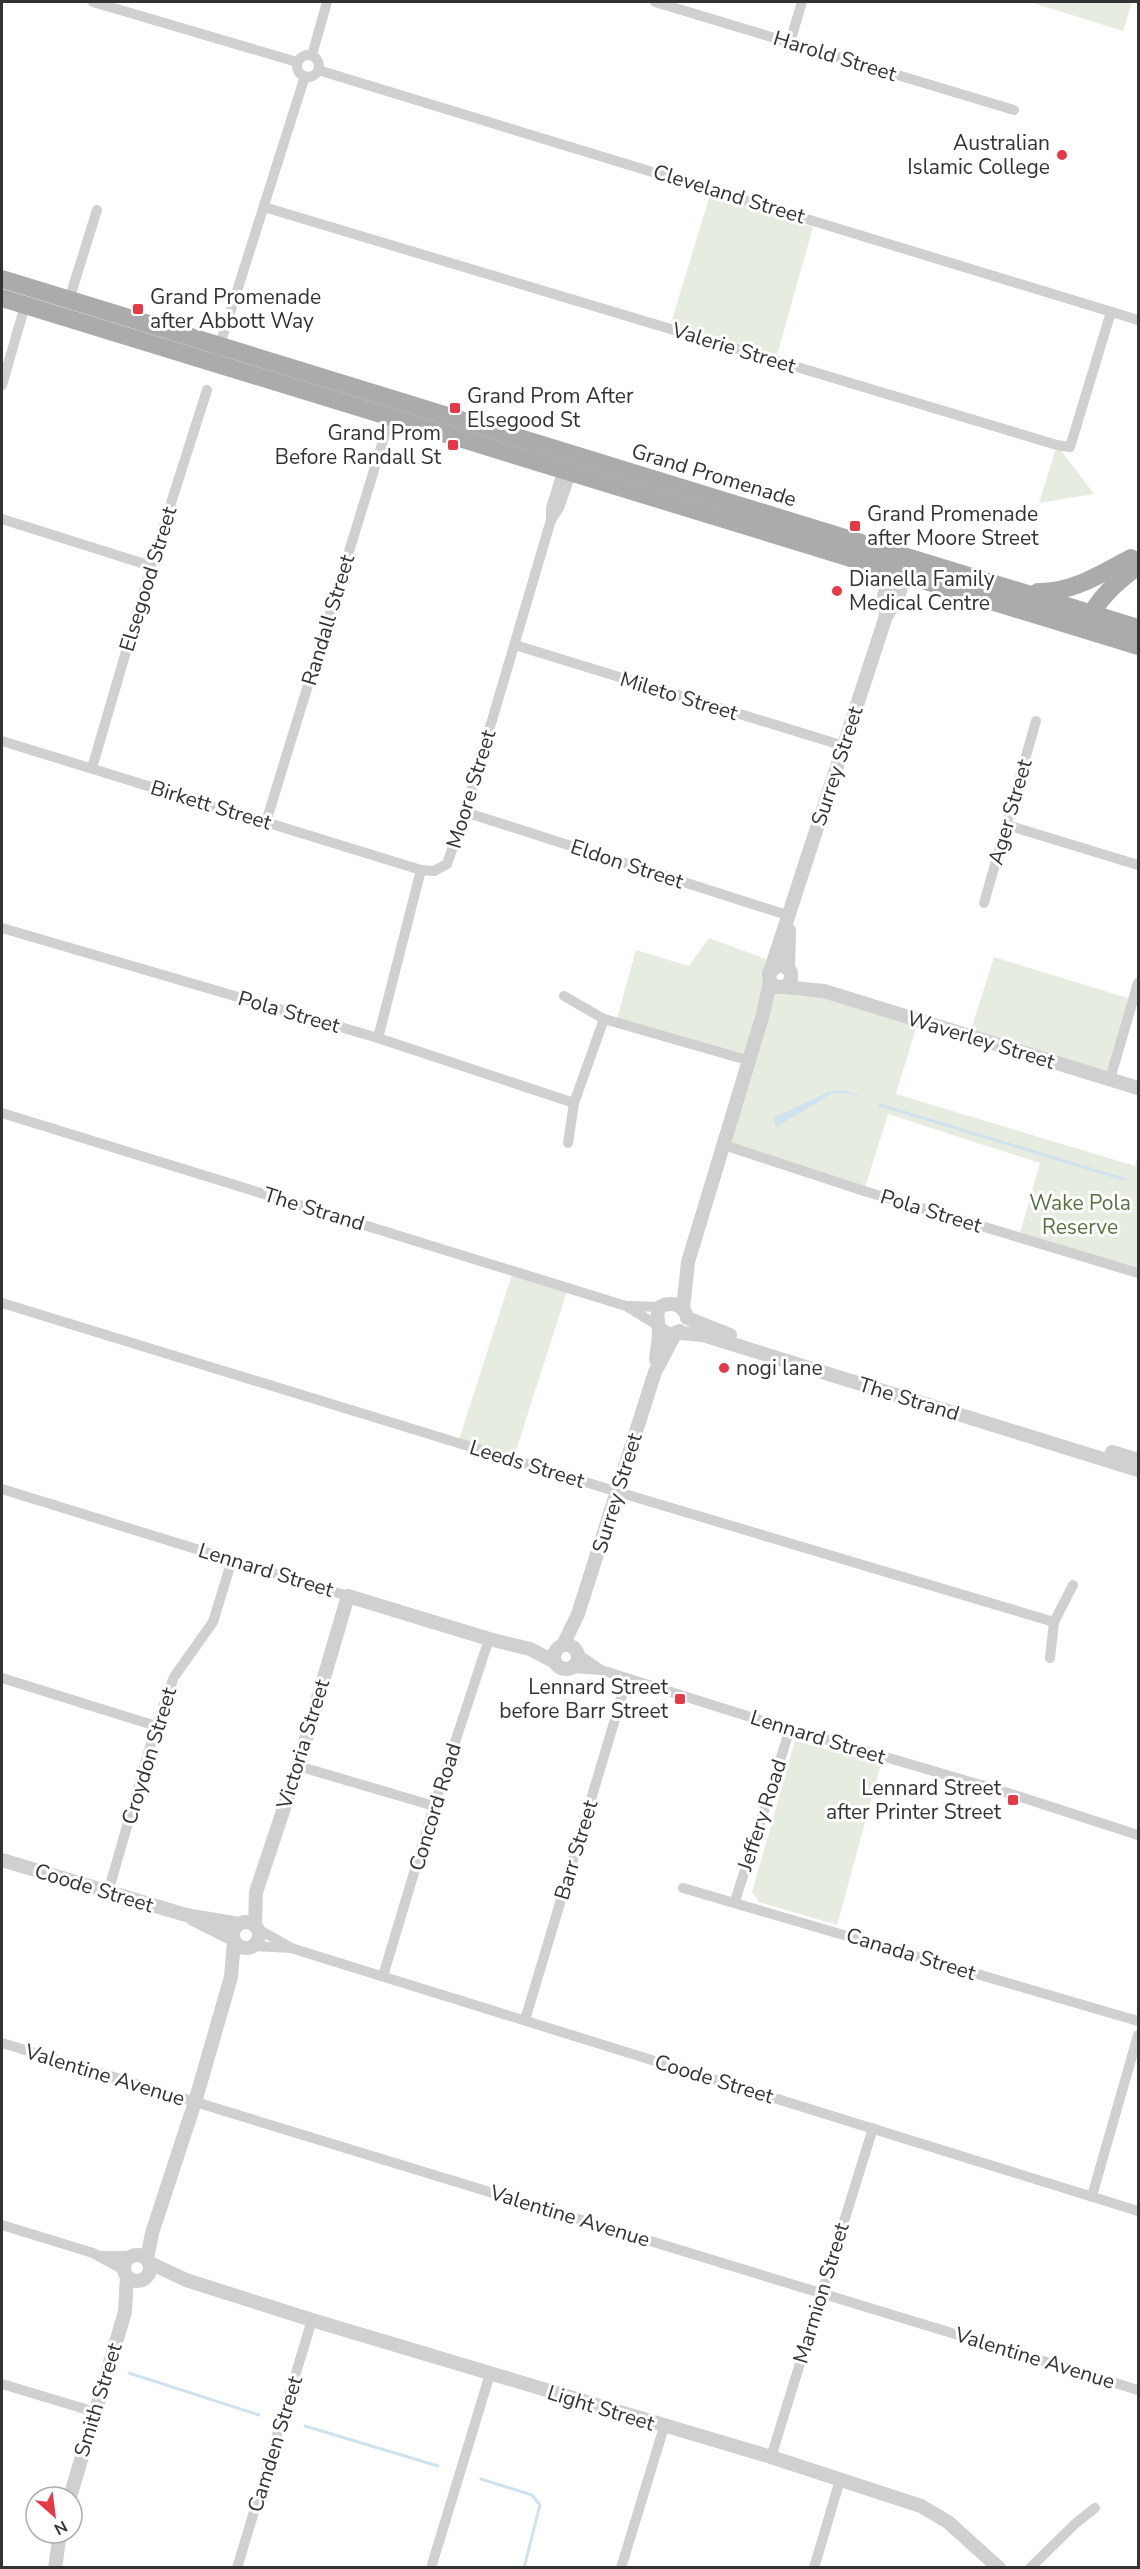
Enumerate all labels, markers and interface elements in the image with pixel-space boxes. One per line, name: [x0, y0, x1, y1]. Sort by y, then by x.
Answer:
street label: Harold Street: [770, 24, 901, 88]
place label: Australian Islamic College: [907, 129, 1050, 181]
marker: Australian Islamic College: [1055, 148, 1069, 162]
street label: Cleveland Street: [650, 158, 809, 231]
place label: Grand Promenade after Abbott Way: [150, 283, 321, 335]
marker: Grand Promenade after Abbott Way: [131, 302, 145, 316]
street label: Valerie Street: [668, 316, 800, 380]
place label: Grand Prom After Elsegood St: [467, 382, 634, 434]
marker: Grand Prom After Elsegood St: [448, 401, 462, 415]
place label: Grand Prom Before Randall St: [275, 419, 442, 471]
street label: Grand Promenade: [628, 437, 800, 513]
marker: Grand Prom Before Randall St: [446, 438, 460, 452]
place label: Grand Promenade after Moore Street: [867, 500, 1039, 552]
street label: Elsegood Street: [113, 502, 184, 655]
marker: Grand Promenade after Moore Street: [848, 519, 862, 533]
street label: Randall Street: [295, 550, 361, 689]
place label: Dianella Family Medical Centre: [849, 565, 995, 617]
marker: Dianella Family Medical Centre: [830, 584, 844, 598]
street label: Mileto Street: [617, 665, 742, 727]
street label: Surrey Street: [805, 702, 870, 829]
street label: Moore Street: [440, 726, 502, 852]
street label: Ager Street: [982, 755, 1039, 868]
street label: Birkett Street: [147, 773, 276, 837]
street label: Eldon Street: [567, 833, 688, 896]
street label: Pola Street: [235, 984, 344, 1040]
street label: Waverley Street: [904, 1004, 1059, 1076]
street label: The Strand: [260, 1180, 368, 1238]
street label: Pola Street: [877, 1182, 986, 1240]
park label: Wake Pola Reserve: [1029, 1189, 1131, 1241]
place label: nogi lane: [736, 1354, 823, 1382]
marker: nogi lane: [717, 1361, 731, 1375]
street label: The Strand: [855, 1370, 963, 1428]
street label: Surrey Street: [585, 1429, 649, 1556]
street label: Leeds Street: [466, 1433, 588, 1495]
street label: Lennard Street: [195, 1536, 338, 1604]
place label: Lennard Street before Barr Street: [499, 1673, 669, 1725]
street label: Victoria Street: [270, 1675, 336, 1813]
street label: Croydon Street: [115, 1683, 183, 1828]
marker: Lennard Street before Barr Street: [673, 1692, 687, 1706]
street label: Lennard Street: [747, 1703, 890, 1771]
street label: Concord Road: [402, 1740, 468, 1874]
street label: Jeffery Road: [730, 1756, 793, 1875]
place label: Lennard Street after Printer Street: [826, 1774, 1002, 1826]
marker: Lennard Street after Printer Street: [1006, 1793, 1020, 1807]
street label: Barr Street: [548, 1796, 605, 1903]
street label: Coode Street: [31, 1857, 157, 1920]
street label: Canada Street: [843, 1921, 980, 1987]
street label: Valentine Avenue: [21, 2037, 188, 2113]
street label: Coode Street: [651, 2048, 777, 2111]
street label: Valentine Avenue: [486, 2178, 653, 2254]
street label: Marmion Street: [786, 2219, 856, 2367]
street label: Valentine Avenue: [951, 2320, 1118, 2396]
street label: Smith Street: [67, 2339, 129, 2460]
street label: Camden Street: [241, 2372, 309, 2515]
street label: Light Street: [544, 2378, 659, 2438]
north arrow: [24, 2485, 84, 2545]
text: N: [50, 2515, 71, 2540]

